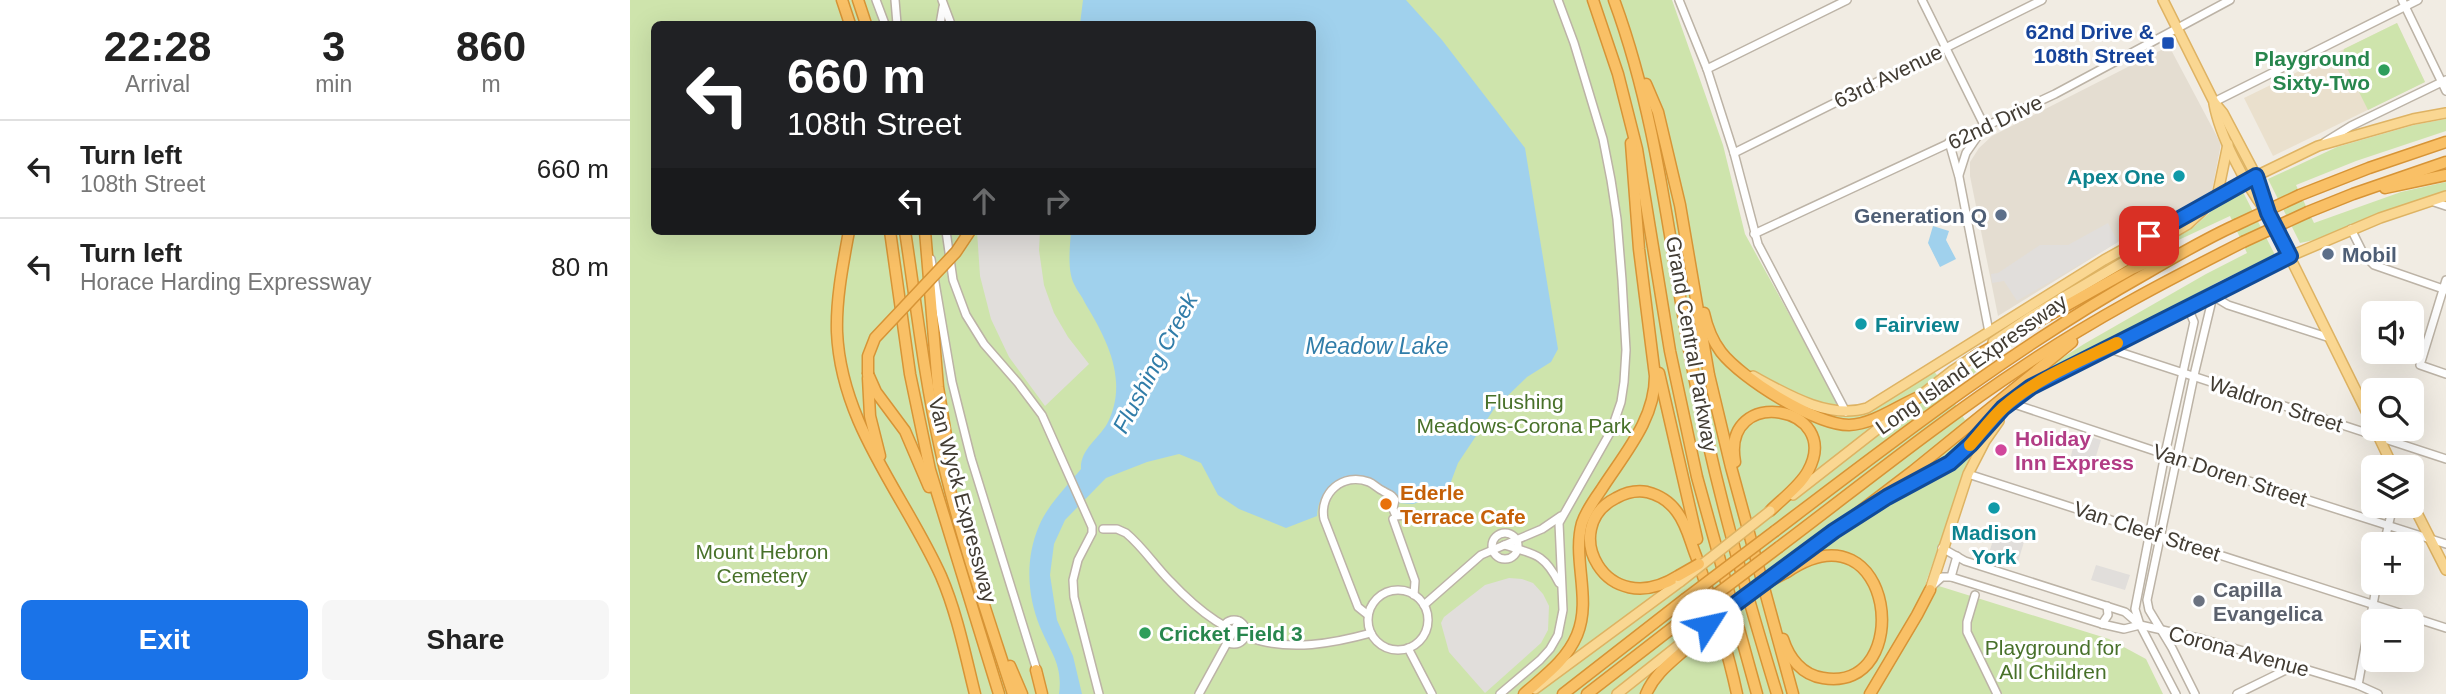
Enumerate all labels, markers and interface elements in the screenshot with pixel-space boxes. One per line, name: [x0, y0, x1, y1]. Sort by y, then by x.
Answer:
place label: 62nd Drive & 108th Street: [2026, 20, 2154, 67]
text: 22:28: [104, 23, 211, 70]
text: 3: [322, 23, 345, 70]
text: 860: [456, 23, 526, 70]
marker: 62nd Drive & 108th Street: [2160, 35, 2176, 51]
street label: 63rd Avenue: [1830, 40, 1946, 112]
place label: Playground Sixty-Two: [2254, 47, 2370, 94]
icon: left: [672, 49, 763, 140]
text: 660 m: [787, 49, 926, 103]
marker: Playground Sixty-Two: [2376, 62, 2392, 78]
text: Arrival: [125, 71, 190, 97]
text: min: [315, 71, 352, 97]
text: m: [482, 71, 501, 97]
street label: 62nd Drive: [1944, 90, 2046, 154]
text: 108th Street: [787, 106, 961, 142]
text: Turn left: [80, 140, 182, 170]
icon: left: [21, 150, 59, 188]
text: 660 m: [537, 154, 609, 184]
place label: Apex One: [2067, 165, 2165, 188]
marker: Apex One: [2171, 168, 2187, 184]
text: 108th Street: [80, 171, 205, 197]
icon: left: [892, 182, 930, 220]
icon: ahead: [965, 182, 1003, 220]
icon: right: [1038, 182, 1076, 220]
place label: Generation Q: [1854, 204, 1987, 227]
pin: [2119, 206, 2179, 266]
marker: Generation Q: [1993, 207, 2009, 223]
icon: arrive: [2130, 217, 2168, 255]
street label: Grand Central Parkway: [1662, 235, 1722, 454]
text: Turn left: [80, 238, 182, 268]
place label: Mobil: [2342, 243, 2397, 266]
marker: Mobil: [2320, 246, 2336, 262]
icon: left: [21, 248, 59, 286]
text: 80 m: [551, 252, 609, 282]
text: Horace Harding Expressway: [80, 269, 371, 295]
water label: Flushing Creek: [1107, 287, 1203, 437]
street label: Long Island Expressway: [1871, 289, 2071, 439]
map controls: [2361, 301, 2424, 672]
button: sound: [2361, 301, 2424, 364]
place label: Fairview: [1875, 313, 1960, 336]
marker: Fairview: [1853, 316, 1869, 332]
water label: Meadow Lake: [1305, 333, 1449, 359]
street label: Waldron Street: [2206, 372, 2346, 437]
button: search: [2361, 378, 2424, 441]
park label: Flushing Meadows-Corona Park: [1417, 390, 1632, 437]
street label: Van Wyck Expressway: [924, 395, 1002, 606]
place label: Holiday Inn Express: [2015, 427, 2134, 474]
street label: Van Doren Street: [2150, 439, 2310, 511]
marker: Holiday Inn Express: [1993, 442, 2009, 458]
button: layers: [2361, 455, 2424, 518]
place label: Ederle Terrace Cafe: [1400, 481, 1526, 528]
marker: Ederle Terrace Cafe: [1378, 496, 1394, 512]
street label: Van Cleef Street: [2071, 496, 2223, 566]
marker: Madison York: [1986, 500, 2002, 516]
place label: Madison York: [1951, 521, 2037, 568]
button: +: [2361, 532, 2424, 595]
park label: Mount Hebron Cemetery: [695, 540, 829, 587]
place label: Capilla Evangelica: [2213, 578, 2323, 625]
position arrow: [1670, 588, 1744, 662]
marker: Capilla Evangelica: [2191, 593, 2207, 609]
button: Exit: [21, 600, 308, 680]
button: Share: [322, 600, 609, 680]
button: −: [2361, 609, 2424, 672]
street label: Corona Avenue: [2166, 621, 2312, 681]
place label: Cricket Field 3: [1159, 622, 1303, 645]
marker: Cricket Field 3: [1137, 625, 1153, 641]
park label: Playground for All Children: [1985, 636, 2121, 683]

